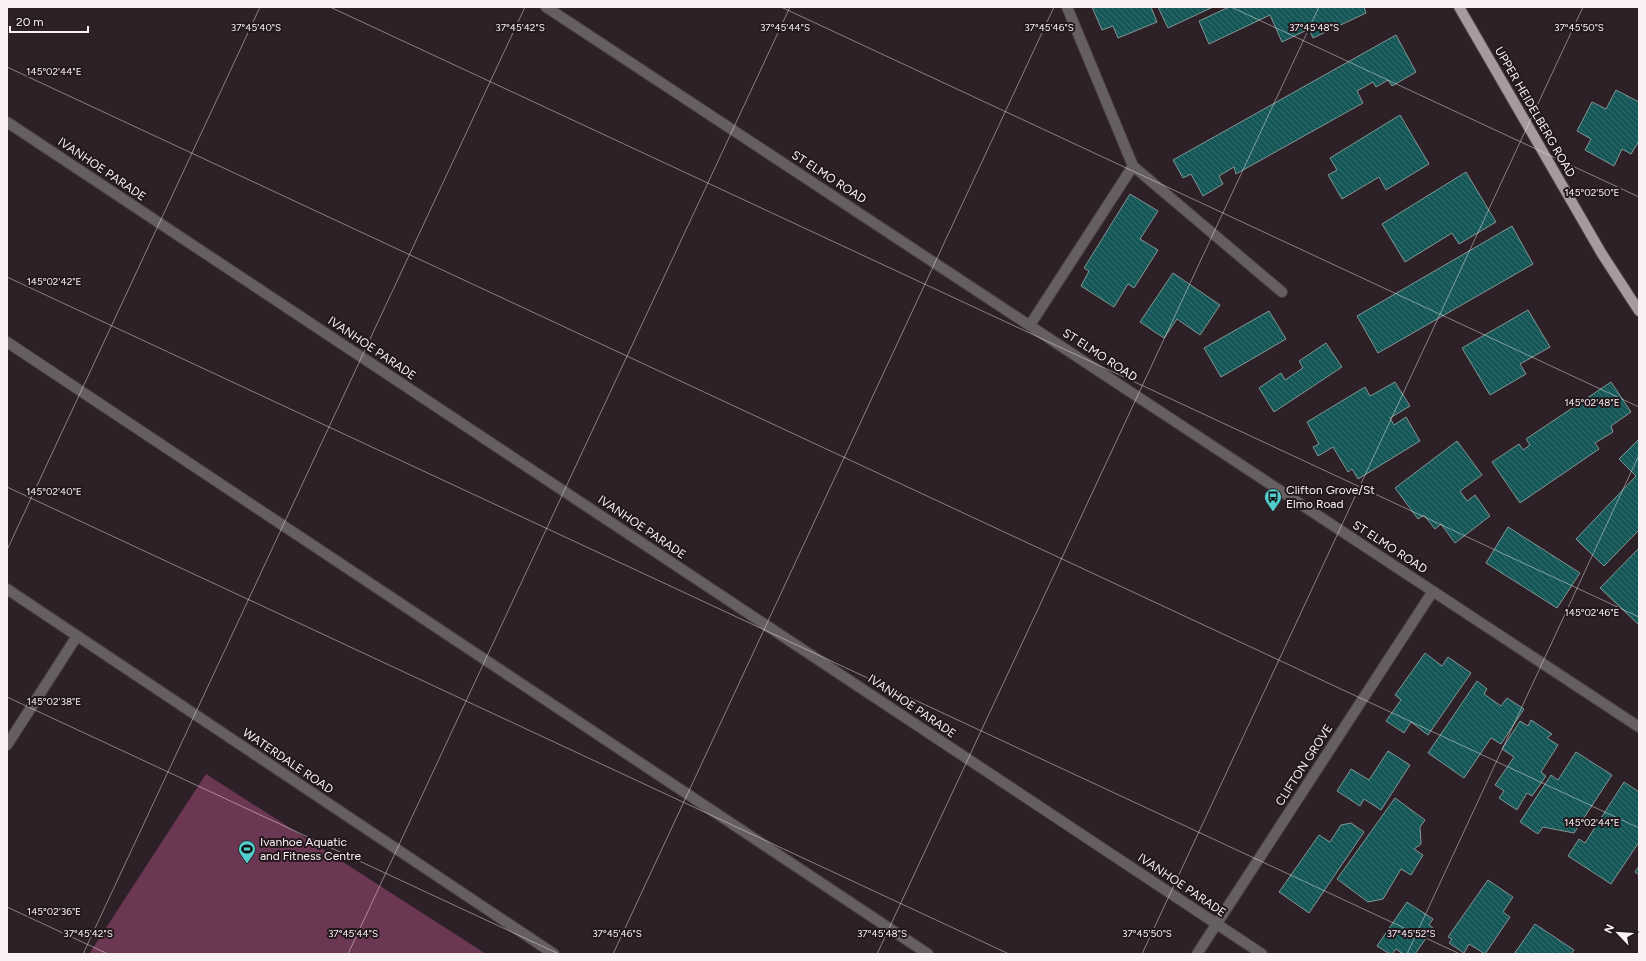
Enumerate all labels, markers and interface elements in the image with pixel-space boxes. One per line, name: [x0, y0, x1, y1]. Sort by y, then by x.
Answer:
scale bar: [10, 8, 88, 34]
text: 20 m: [16, 15, 44, 29]
text: 37°45'40"S: [231, 21, 281, 34]
text: 37°45'42"S: [495, 21, 545, 34]
text: 37°45'44"S: [760, 21, 810, 34]
text: 37°45'46"S: [1024, 21, 1074, 34]
text: 37°45'48"S: [1289, 21, 1339, 34]
text: 37°45'50"S: [1554, 21, 1604, 34]
street label: UPPER HEIDELBERG ROAD: [1492, 44, 1578, 180]
text: 145°02'44"E: [26, 65, 82, 78]
street label: IVANHOE PARADE: [55, 134, 149, 204]
street label: ST ELMO ROAD: [789, 148, 869, 206]
text: 145°02'50"E: [1564, 186, 1620, 199]
text: 145°02'42"E: [27, 275, 81, 288]
street label: IVANHOE PARADE: [325, 313, 419, 383]
street label: ST ELMO ROAD: [1060, 326, 1140, 384]
text: 145°02'48"E: [1564, 396, 1620, 409]
place label: Clifton Grove/St Elmo Road: [1286, 483, 1375, 511]
text: 145°02'40"E: [26, 485, 82, 498]
bus stop icon: Clifton Grove/St Elmo Road: [1263, 487, 1283, 512]
street label: IVANHOE PARADE: [595, 492, 689, 562]
street label: ST ELMO ROAD: [1350, 518, 1430, 576]
text: 145°02'46"E: [1565, 606, 1619, 619]
street label: IVANHOE PARADE: [865, 671, 959, 741]
text: 145°02'38"E: [27, 695, 81, 708]
street label: CLIFTON GROVE: [1273, 722, 1335, 808]
street label: WATERDALE ROAD: [240, 725, 336, 797]
text: 145°02'44"E: [1564, 816, 1620, 829]
place label: Ivanhoe Aquatic and Fitness Centre: [260, 835, 362, 863]
sports icon: Ivanhoe Aquatic and Fitness Centre: [237, 839, 257, 864]
street label: IVANHOE PARADE: [1135, 850, 1229, 920]
text: 145°02'36"E: [27, 905, 81, 918]
north arrow: [1598, 913, 1638, 953]
text: N: [1602, 922, 1617, 936]
text: 37°45'42"S: [63, 927, 113, 940]
text: 37°45'44"S: [328, 927, 378, 940]
text: 37°45'46"S: [592, 927, 642, 940]
text: 37°45'48"S: [857, 927, 907, 940]
text: 37°45'50"S: [1122, 927, 1172, 940]
text: 37°45'52"S: [1386, 927, 1436, 940]

